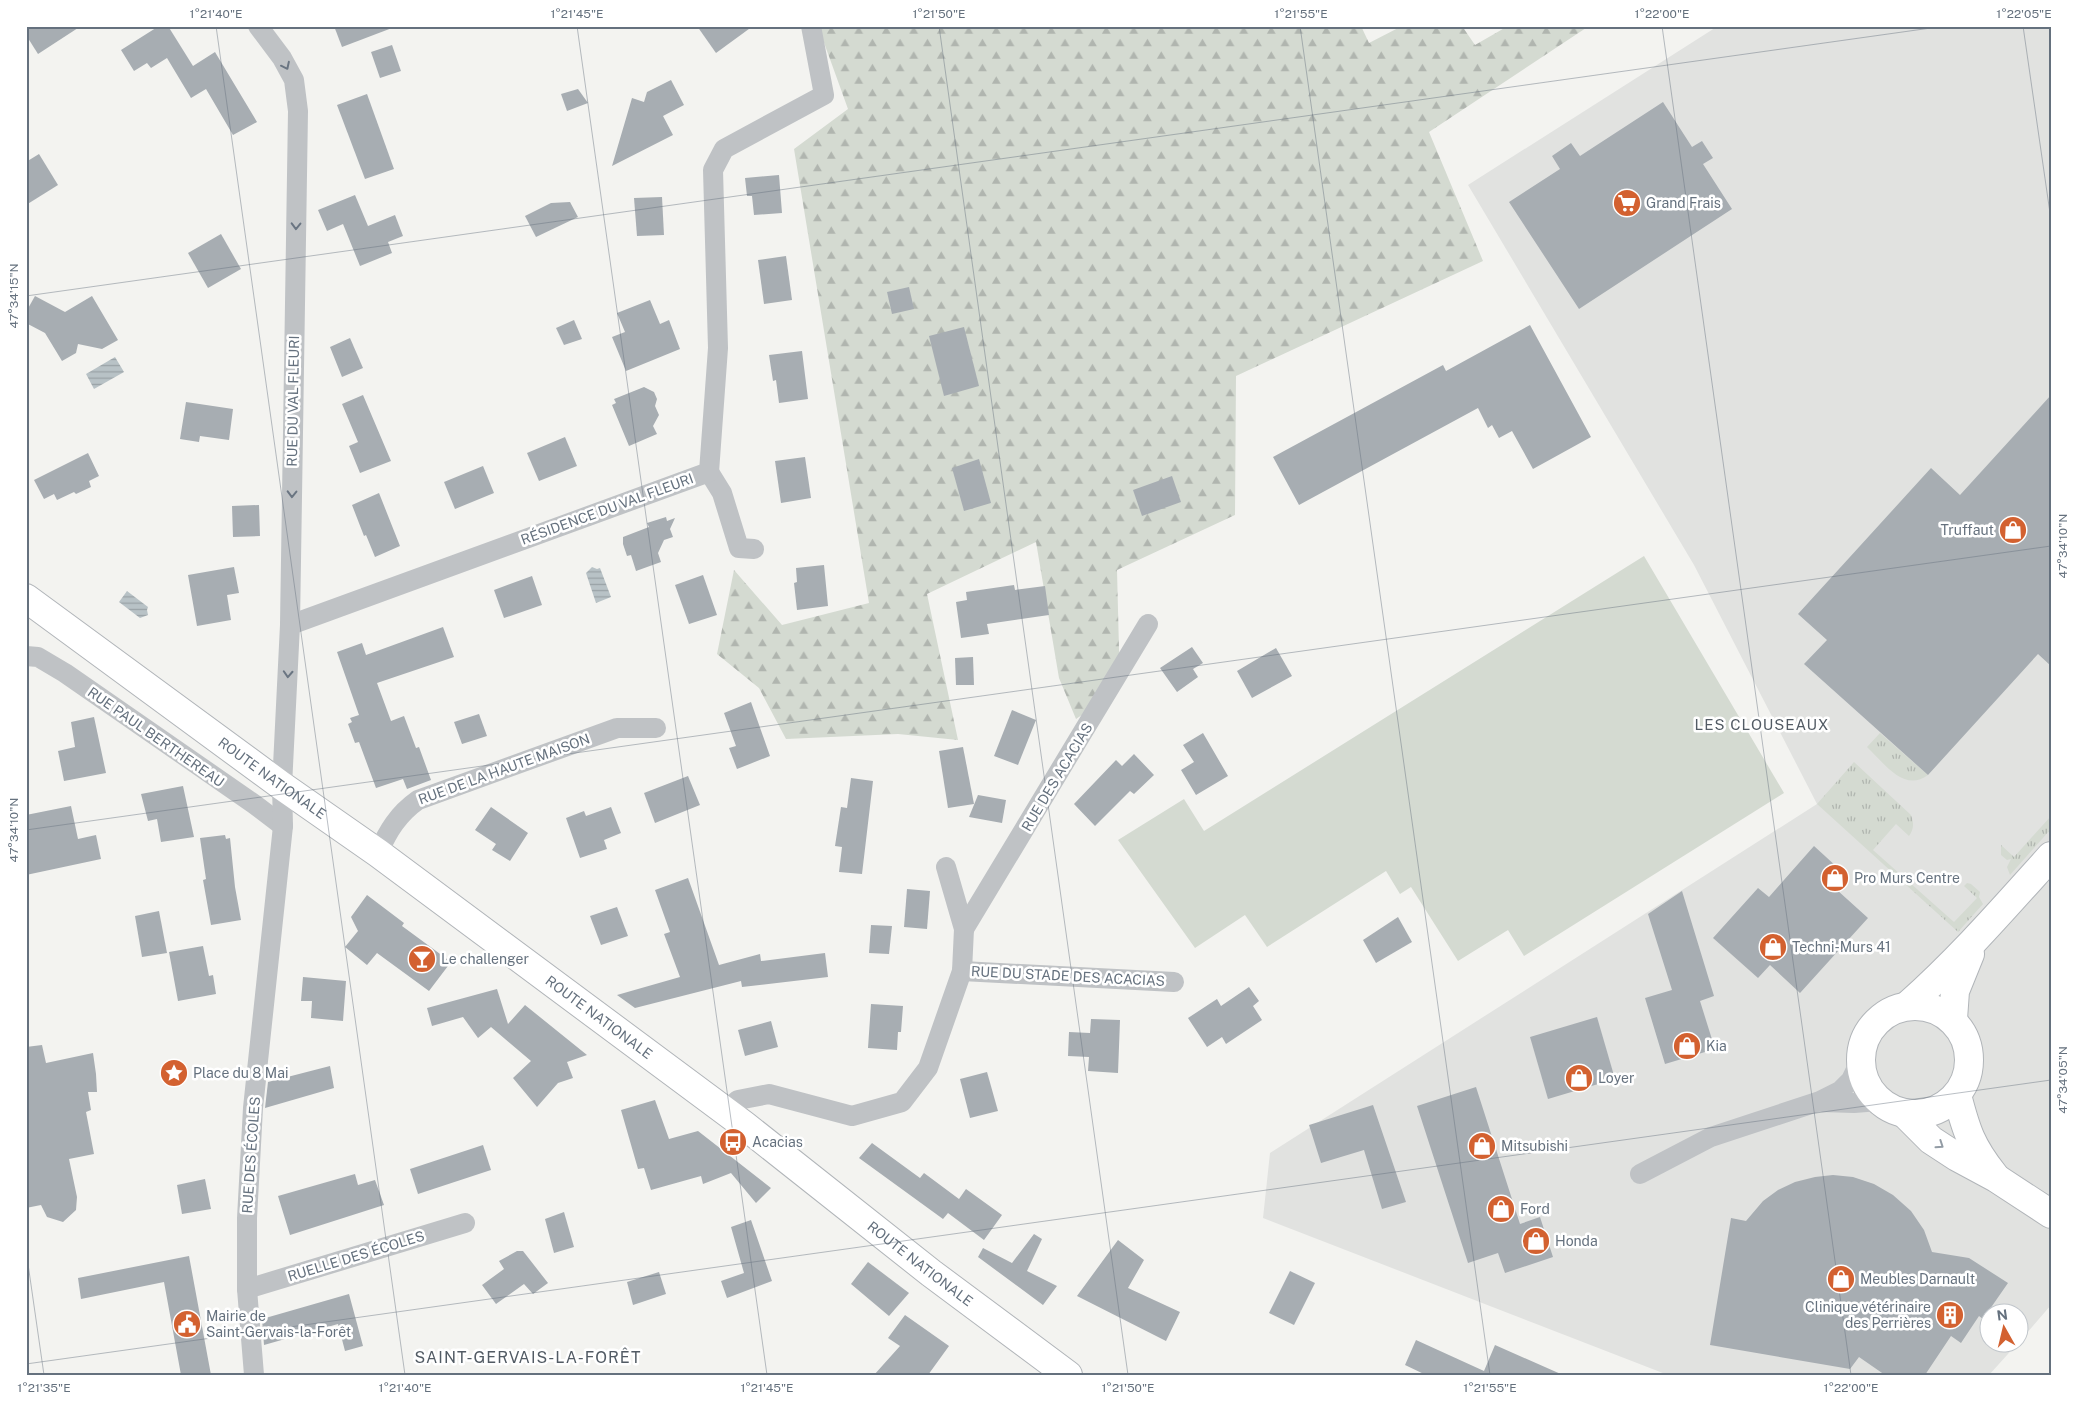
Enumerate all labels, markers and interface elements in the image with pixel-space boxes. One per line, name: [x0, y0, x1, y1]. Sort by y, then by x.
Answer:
text: 1°21'40"E: [190, 7, 242, 21]
text: 1°21'45"E: [550, 7, 604, 21]
text: 1°21'50"E: [912, 7, 966, 21]
text: 1°21'55"E: [1274, 7, 1328, 21]
text: 1°22'00"E: [1635, 7, 1689, 21]
text: 1°22'05"E: [1996, 7, 2052, 21]
one-way arrow: [280, 61, 291, 70]
supermarket icon: Grand Frais: [1612, 188, 1642, 218]
place label: Grand Frais: [1646, 195, 1721, 211]
one-way arrow: [291, 223, 301, 231]
text: 47°34'15"N: [7, 263, 21, 329]
street label: RUE DU VAL FLEURI: [284, 335, 302, 467]
street label: RÉSIDENCE DU VAL FLEURI: [518, 469, 695, 548]
one-way arrow: [287, 490, 297, 498]
text: 47°34'10"N: [2056, 514, 2070, 578]
shop icon: Truffaut: [1998, 515, 2028, 545]
place label: Truffaut: [1940, 522, 1994, 538]
one-way arrow: [282, 670, 293, 678]
street label: RUE PAUL BERTHEREAU: [85, 684, 227, 790]
district label: LES CLOUSEAUX: [1695, 716, 1829, 733]
street label: RUE DES ACACIAS: [1018, 720, 1096, 834]
street label: RUE DE LA HAUTE MAISON: [416, 730, 592, 808]
street label: ROUTE NATIONALE: [215, 734, 329, 822]
text: 47°34'10"N: [7, 798, 21, 862]
shop icon: Pro Murs Centre: [1820, 863, 1850, 893]
place label: Pro Murs Centre: [1854, 870, 1960, 886]
shop icon: Techni-Murs 41: [1758, 932, 1788, 962]
place label: Techni-Murs 41: [1792, 939, 1891, 955]
bar icon: Le challenger: [407, 944, 437, 974]
place label: Le challenger: [441, 951, 529, 967]
street label: RUE DU STADE DES ACACIAS: [971, 963, 1165, 989]
street label: ROUTE NATIONALE: [543, 972, 655, 1062]
shop icon: Kia: [1672, 1031, 1702, 1061]
place label: Kia: [1706, 1038, 1727, 1054]
text: 47°34'05"N: [2056, 1046, 2070, 1114]
place icon: Place du 8 Mai: [159, 1058, 189, 1088]
shop icon: Loyer: [1564, 1063, 1594, 1093]
place label: Place du 8 Mai: [193, 1065, 288, 1081]
place label: Loyer: [1598, 1070, 1634, 1086]
street label: RUE DES ÉCOLES: [238, 1096, 263, 1214]
bus stop icon: Acacias: [718, 1127, 748, 1157]
shop icon: Mitsubishi: [1467, 1131, 1497, 1161]
place label: Acacias: [752, 1134, 803, 1150]
place label: Mitsubishi: [1501, 1138, 1568, 1154]
one-way arrow: [1935, 1139, 1944, 1149]
shop icon: Ford: [1486, 1194, 1516, 1224]
place label: Ford: [1520, 1201, 1550, 1217]
street label: ROUTE NATIONALE: [864, 1218, 976, 1309]
shop icon: Honda: [1521, 1226, 1551, 1256]
street label: RUELLE DES ÉCOLES: [285, 1227, 426, 1284]
place label: Honda: [1555, 1233, 1598, 1249]
shop icon: Meubles Darnault: [1826, 1264, 1856, 1294]
place label: Meubles Darnault: [1860, 1271, 1975, 1287]
place label: Clinique vétérinaire des Perrières: [1805, 1299, 1931, 1331]
building icon: Clinique vétérinaire des Perrières: [1935, 1300, 1965, 1330]
north arrow: [1980, 1304, 2030, 1354]
text: N: [1996, 1306, 2009, 1324]
place label: Mairie de Saint-Gervais-la-Forêt: [206, 1308, 351, 1340]
public building icon: Mairie de Saint-Gervais-la-Forêt: [172, 1309, 202, 1339]
district label: SAINT-GERVAIS-LA-FORÊT: [415, 1347, 641, 1367]
text: 1°21'35"E: [17, 1381, 71, 1395]
text: 1°21'40"E: [379, 1381, 431, 1395]
text: 1°21'45"E: [740, 1381, 794, 1395]
text: 1°21'50"E: [1101, 1381, 1155, 1395]
text: 1°21'55"E: [1463, 1381, 1517, 1395]
text: 1°22'00"E: [1824, 1381, 1878, 1395]

